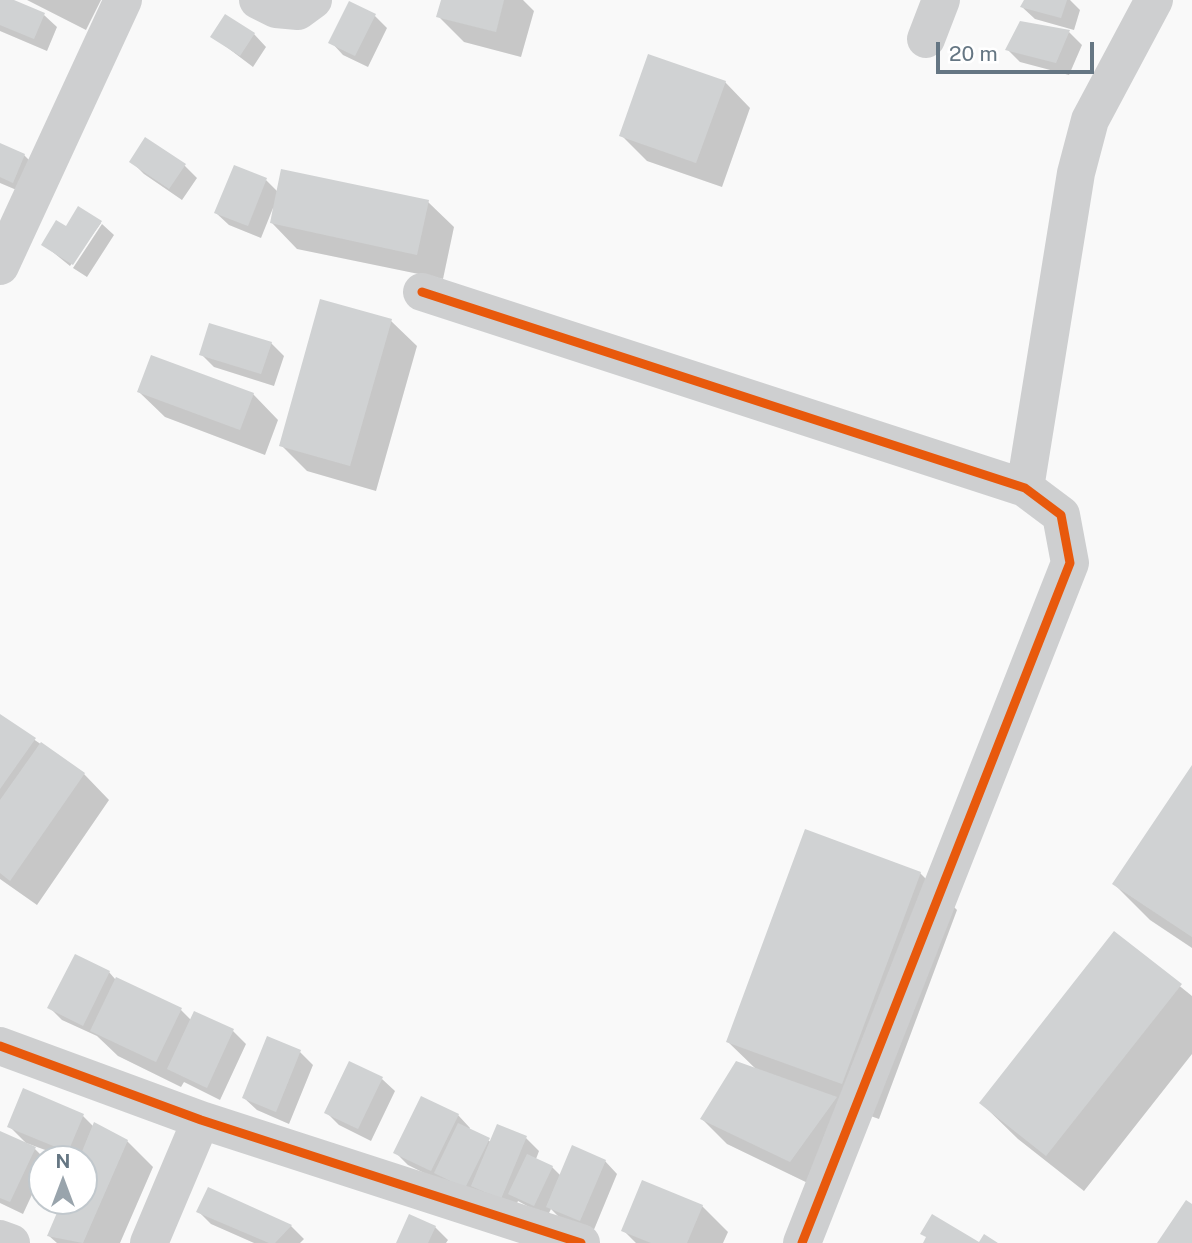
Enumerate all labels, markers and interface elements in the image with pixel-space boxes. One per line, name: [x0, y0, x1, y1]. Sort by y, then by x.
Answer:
scale bar: [940, 28, 1098, 72]
text: 20 m: [949, 41, 998, 66]
north arrow: [28, 1145, 98, 1215]
text: N: [56, 1150, 70, 1172]

